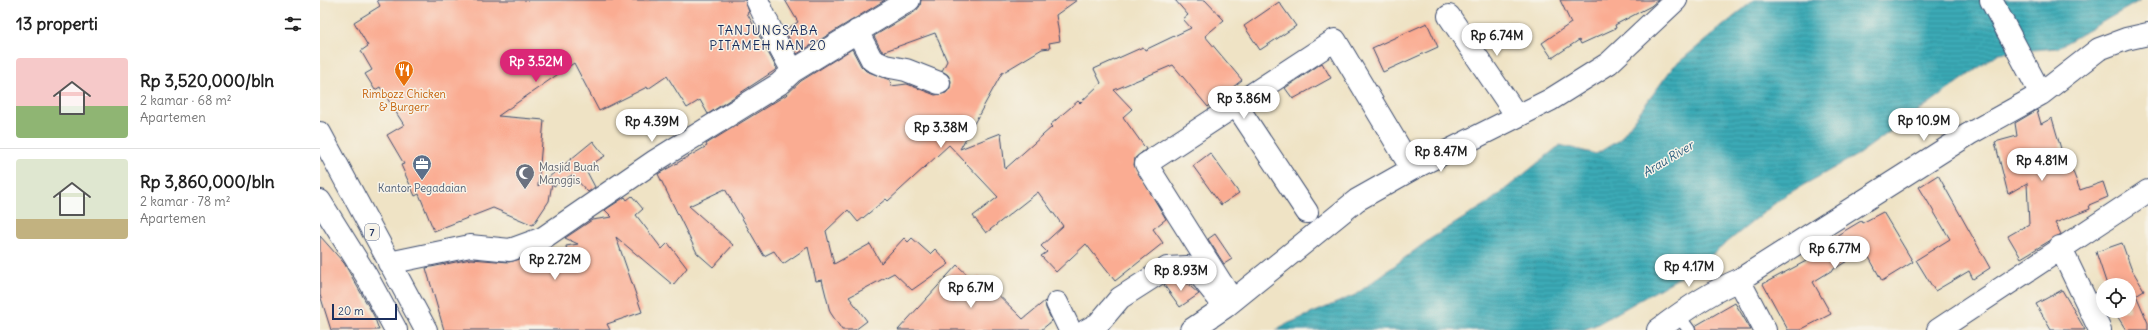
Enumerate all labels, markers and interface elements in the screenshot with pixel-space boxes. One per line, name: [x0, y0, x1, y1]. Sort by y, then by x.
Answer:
text: 13 properti: [16, 13, 98, 35]
icon: filters: [282, 13, 304, 35]
district label: TANJUNGSABA PITAMEH NAN 20: [709, 22, 827, 54]
pin: Rp 6.74M: [1456, 23, 1538, 57]
text: Rp 6.74M: [1470, 27, 1524, 44]
pin: Rp 3.52M: [495, 49, 577, 83]
text: Rp 3.52M: [509, 53, 563, 70]
restaurant icon: Rimbozz Chicken & Burgerr: [393, 59, 415, 87]
text: Rp 3,520,000/bln: [140, 70, 274, 92]
icon: home: [48, 74, 96, 122]
pin: Rp 3.86M: [1203, 86, 1285, 120]
place label: Rimbozz Chicken & Burgerr: [362, 87, 446, 114]
text: Rp 3.86M: [1217, 90, 1271, 107]
text: 2 kamar · 68 m²: [140, 92, 232, 109]
pin: Rp 10.9M: [1883, 108, 1965, 142]
text: Apartemen: [140, 109, 206, 126]
pin: Rp 4.39M: [611, 109, 693, 143]
text: Rp 10.9M: [1897, 112, 1951, 129]
text: Rp 4.39M: [625, 113, 679, 130]
pin: Rp 3.38M: [900, 115, 982, 149]
text: Rp 3.38M: [914, 119, 968, 136]
water label: Arau River: [1640, 136, 1698, 180]
pin: Rp 8.47M: [1400, 139, 1482, 173]
text: Rp 8.47M: [1414, 143, 1468, 160]
pin: Rp 4.81M: [2001, 148, 2083, 182]
text: Rp 4.81M: [2016, 152, 2068, 169]
office icon: Kantor Pegadaian: [411, 153, 433, 181]
place label: Masjid Buah Manggis: [539, 160, 599, 187]
mosque icon: Masjid Buah Manggis: [514, 162, 536, 190]
text: Rp 3,860,000/bln: [140, 171, 275, 193]
icon: home: [48, 175, 96, 223]
place label: Kantor Pegadaian: [378, 181, 466, 195]
text: 2 kamar · 78 m²: [140, 193, 231, 210]
text: Apartemen: [140, 210, 206, 227]
road number: 7: [365, 224, 379, 240]
pin: Rp 6.77M: [1794, 236, 1876, 270]
text: Rp 6.77M: [1809, 240, 1861, 257]
pin: Rp 2.72M: [514, 247, 596, 281]
text: Rp 2.72M: [529, 251, 581, 268]
pin: Rp 4.17M: [1648, 254, 1730, 288]
pin: Rp 8.93M: [1140, 258, 1222, 292]
text: Rp 4.17M: [1664, 258, 1714, 275]
text: Rp 8.93M: [1154, 262, 1208, 279]
pin: Rp 6.7M: [934, 275, 1008, 309]
map controls: [2096, 278, 2136, 318]
button: locate: [2096, 278, 2136, 318]
text: Rp 6.7M: [948, 279, 994, 296]
scale bar: [332, 302, 397, 321]
text: 20 m: [338, 304, 364, 318]

